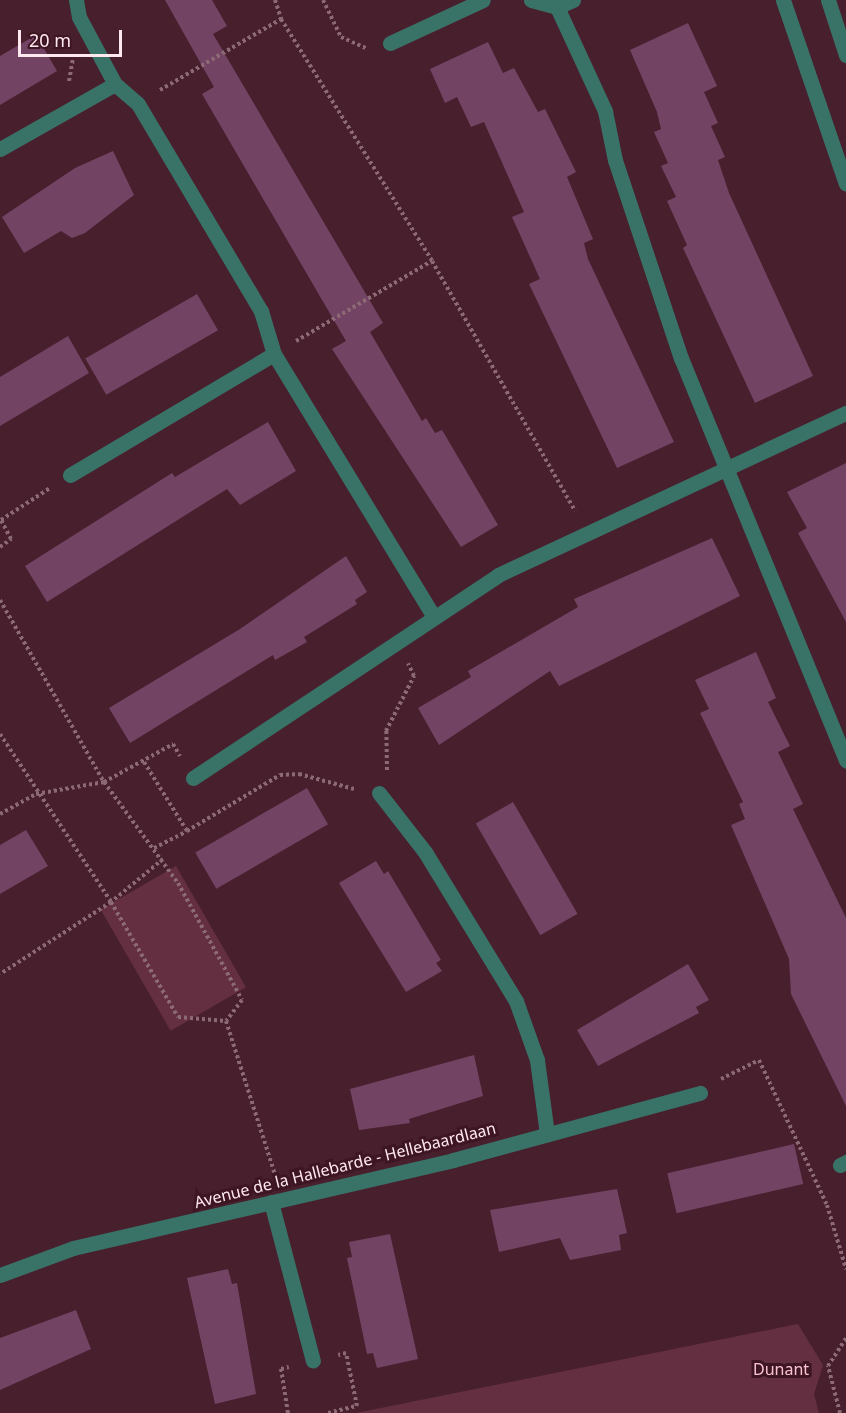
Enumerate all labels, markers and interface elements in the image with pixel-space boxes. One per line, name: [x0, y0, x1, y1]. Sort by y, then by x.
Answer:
scale bar: [21, 18, 124, 56]
text: 20 m: [29, 28, 71, 52]
street label: Avenue de la Hallebarde - Hellebaardlaan: [192, 1118, 498, 1212]
park label: Dunant: [753, 1359, 809, 1379]

